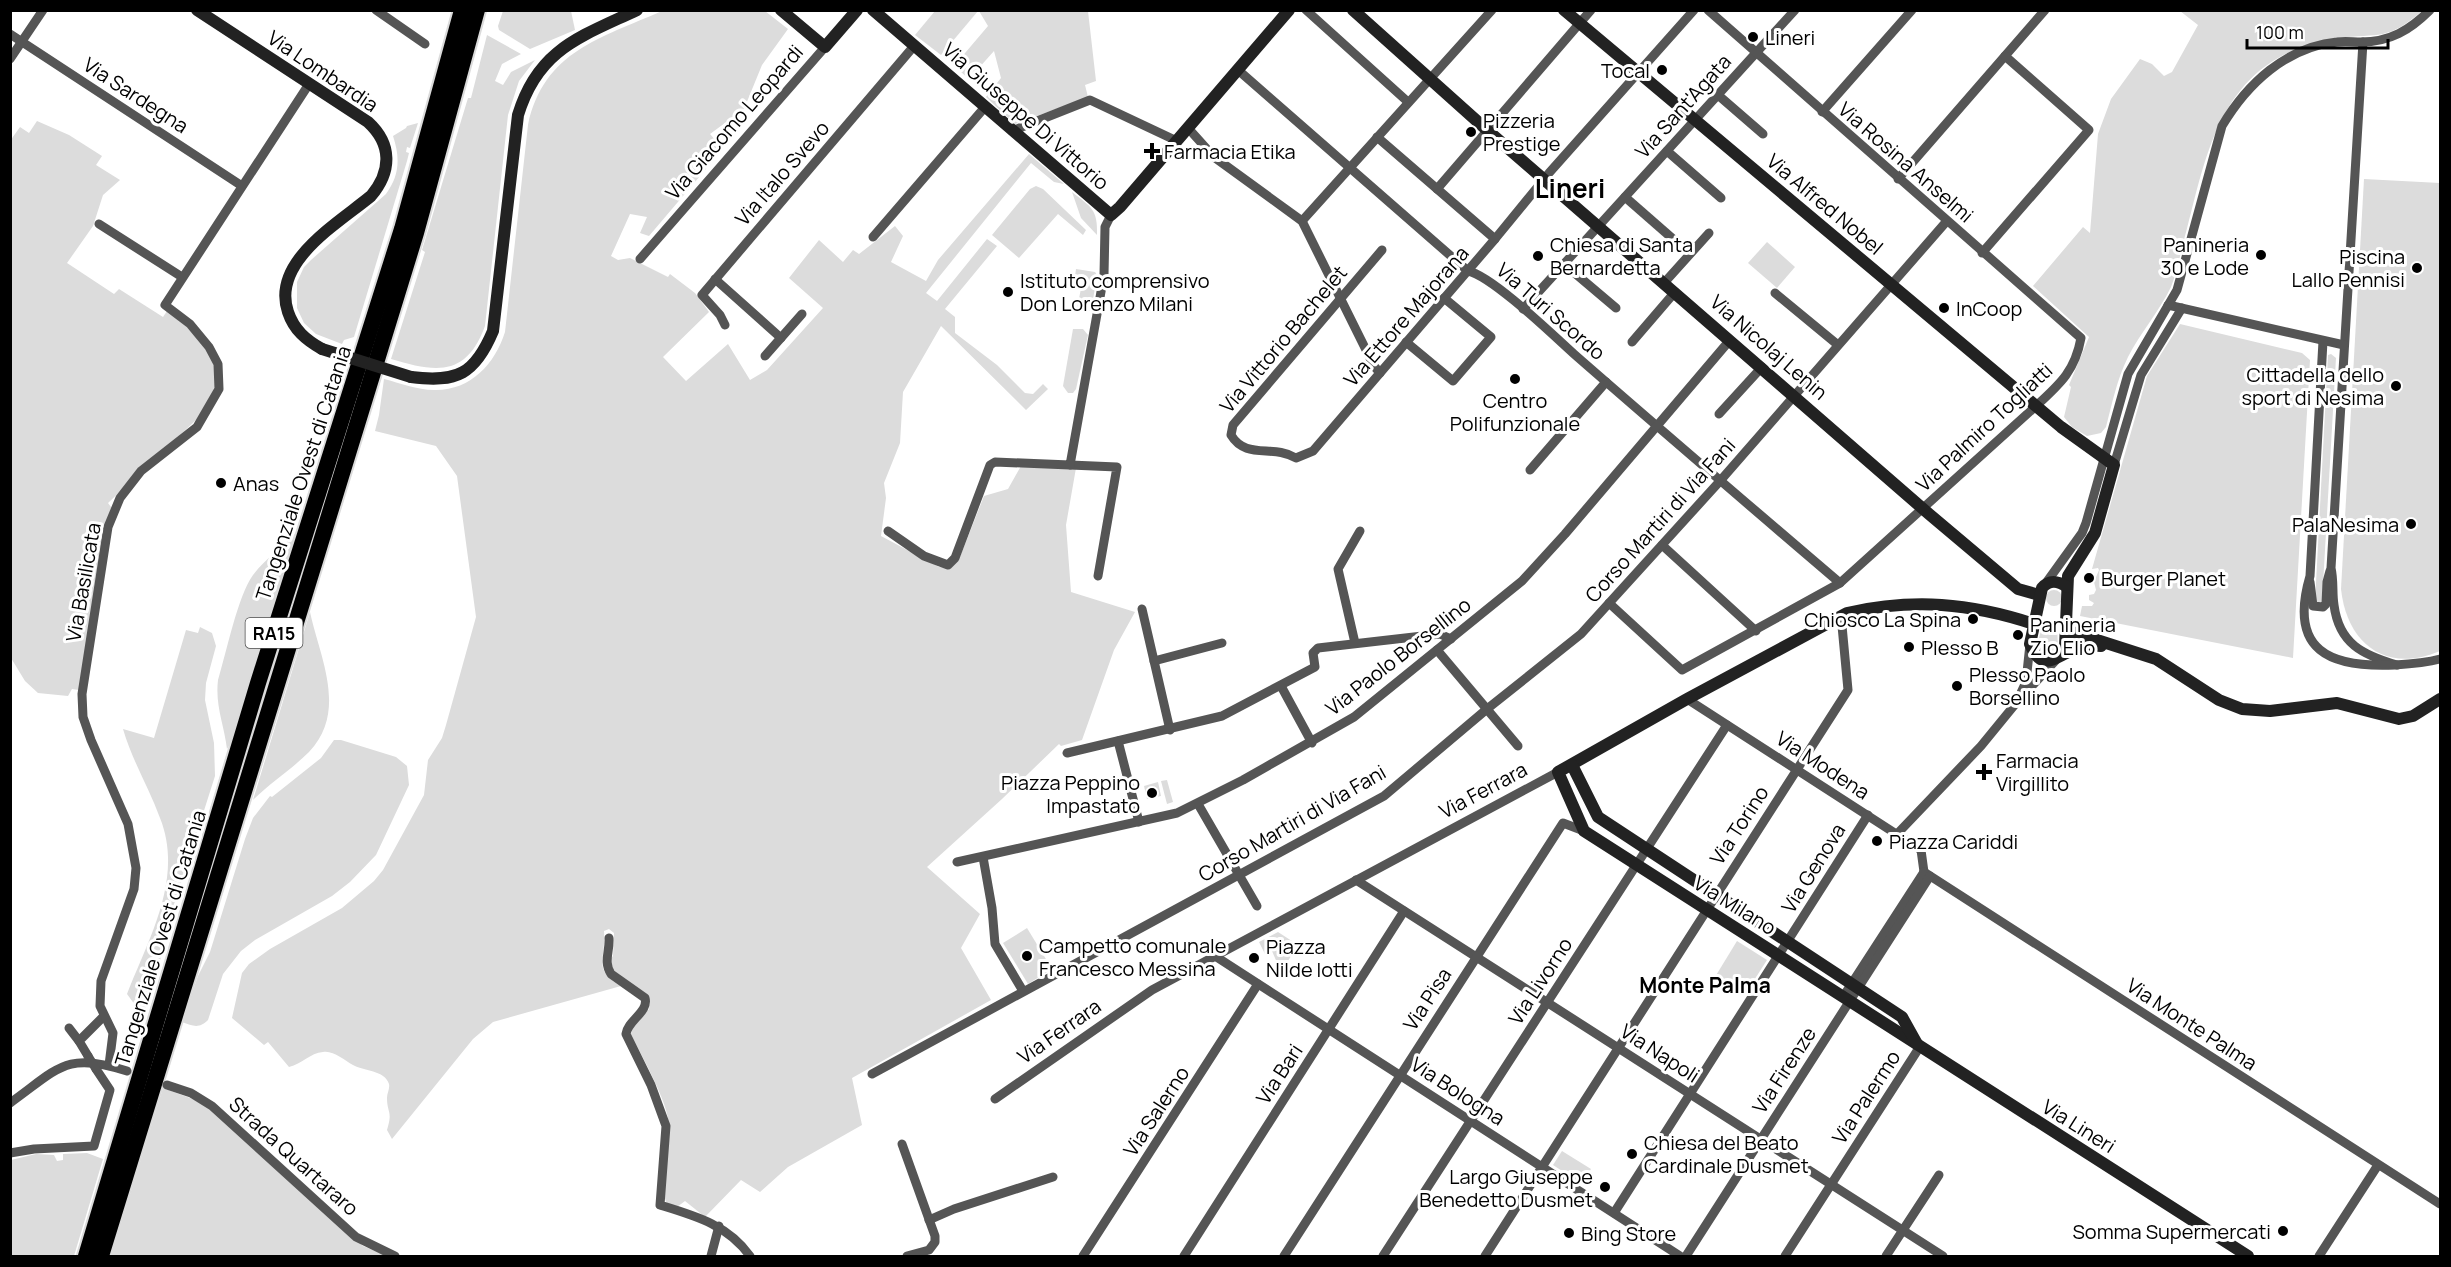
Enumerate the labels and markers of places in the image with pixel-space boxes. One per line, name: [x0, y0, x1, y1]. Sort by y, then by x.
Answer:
place label: Lineri: [1765, 24, 1815, 51]
marker: Lineri: [1746, 30, 1760, 44]
place label: Tocal: [1601, 57, 1650, 84]
marker: Tocal: [1655, 63, 1669, 77]
place label: Pizzeria Prestige: [1483, 107, 1561, 157]
marker: Pizzeria Prestige: [1464, 125, 1478, 139]
place label: Farmacia Etika: [1164, 138, 1296, 165]
marker: Farmacia Etika: [1145, 144, 1159, 158]
place label: Chiesa di Santa Bernardetta: [1550, 231, 1693, 281]
place label: Panineria 30 e Lode: [2160, 231, 2249, 281]
place label: Piscina Lallo Pennisi: [2292, 243, 2405, 293]
marker: Panineria 30 e Lode: [2254, 248, 2268, 262]
marker: Chiesa di Santa Bernardetta: [1531, 249, 1545, 263]
marker: Piscina Lallo Pennisi: [2410, 261, 2424, 275]
place label: Istituto comprensivo Don Lorenzo Milani: [1020, 267, 1210, 317]
marker: Istituto comprensivo Don Lorenzo Milani: [1001, 285, 1015, 299]
place label: InCoop: [1956, 295, 2023, 322]
marker: InCoop: [1937, 301, 1951, 315]
place label: Cittadella dello sport di Nesima: [2241, 361, 2384, 411]
marker: Centro Polifunzionale: [1508, 372, 1522, 386]
marker: Cittadella dello sport di Nesima: [2389, 379, 2403, 393]
place label: Centro Polifunzionale: [1450, 387, 1580, 437]
place label: Anas: [233, 470, 279, 497]
marker: Anas: [214, 476, 228, 490]
place label: PalaNesima: [2292, 511, 2399, 538]
marker: PalaNesima: [2404, 517, 2418, 531]
place label: Burger Planet: [2101, 565, 2226, 592]
marker: Burger Planet: [2082, 571, 2096, 585]
place label: Chiosco La Spina: [1804, 606, 1961, 633]
place label: Panineria Zio Elio: [2030, 611, 2116, 661]
marker: Chiosco La Spina: [1966, 612, 1980, 626]
marker: Panineria Zio Elio: [2011, 628, 2025, 642]
place label: Plesso B: [1921, 634, 1999, 661]
marker: Plesso B: [1902, 640, 1916, 654]
place label: Plesso Paolo Borsellino: [1969, 661, 2085, 711]
marker: Plesso Paolo Borsellino: [1950, 679, 1964, 693]
place label: Farmacia Virgillito: [1996, 747, 2079, 797]
marker: Farmacia Virgillito: [1977, 765, 1991, 779]
place label: Piazza Peppino Impastato: [1001, 769, 1140, 819]
marker: Piazza Peppino Impastato: [1145, 786, 1159, 800]
place label: Piazza Cariddi: [1889, 828, 2018, 855]
marker: Piazza Cariddi: [1870, 834, 1884, 848]
place label: Campetto comunale Francesco Messina: [1039, 932, 1226, 982]
place label: Piazza Nilde Iotti: [1266, 933, 1353, 983]
marker: Campetto comunale Francesco Messina: [1020, 949, 1034, 963]
marker: Piazza Nilde Iotti: [1247, 951, 1261, 965]
place label: Chiesa del Beato Cardinale Dusmet: [1644, 1129, 1809, 1179]
marker: Chiesa del Beato Cardinale Dusmet: [1625, 1147, 1639, 1161]
place label: Largo Giuseppe Benedetto Dusmet: [1419, 1163, 1593, 1213]
marker: Largo Giuseppe Benedetto Dusmet: [1598, 1180, 1612, 1194]
place label: Somma Supermercati: [2072, 1218, 2271, 1245]
place label: Bing Store: [1581, 1220, 1676, 1247]
marker: Somma Supermercati: [2276, 1224, 2290, 1238]
marker: Bing Store: [1562, 1226, 1576, 1240]

